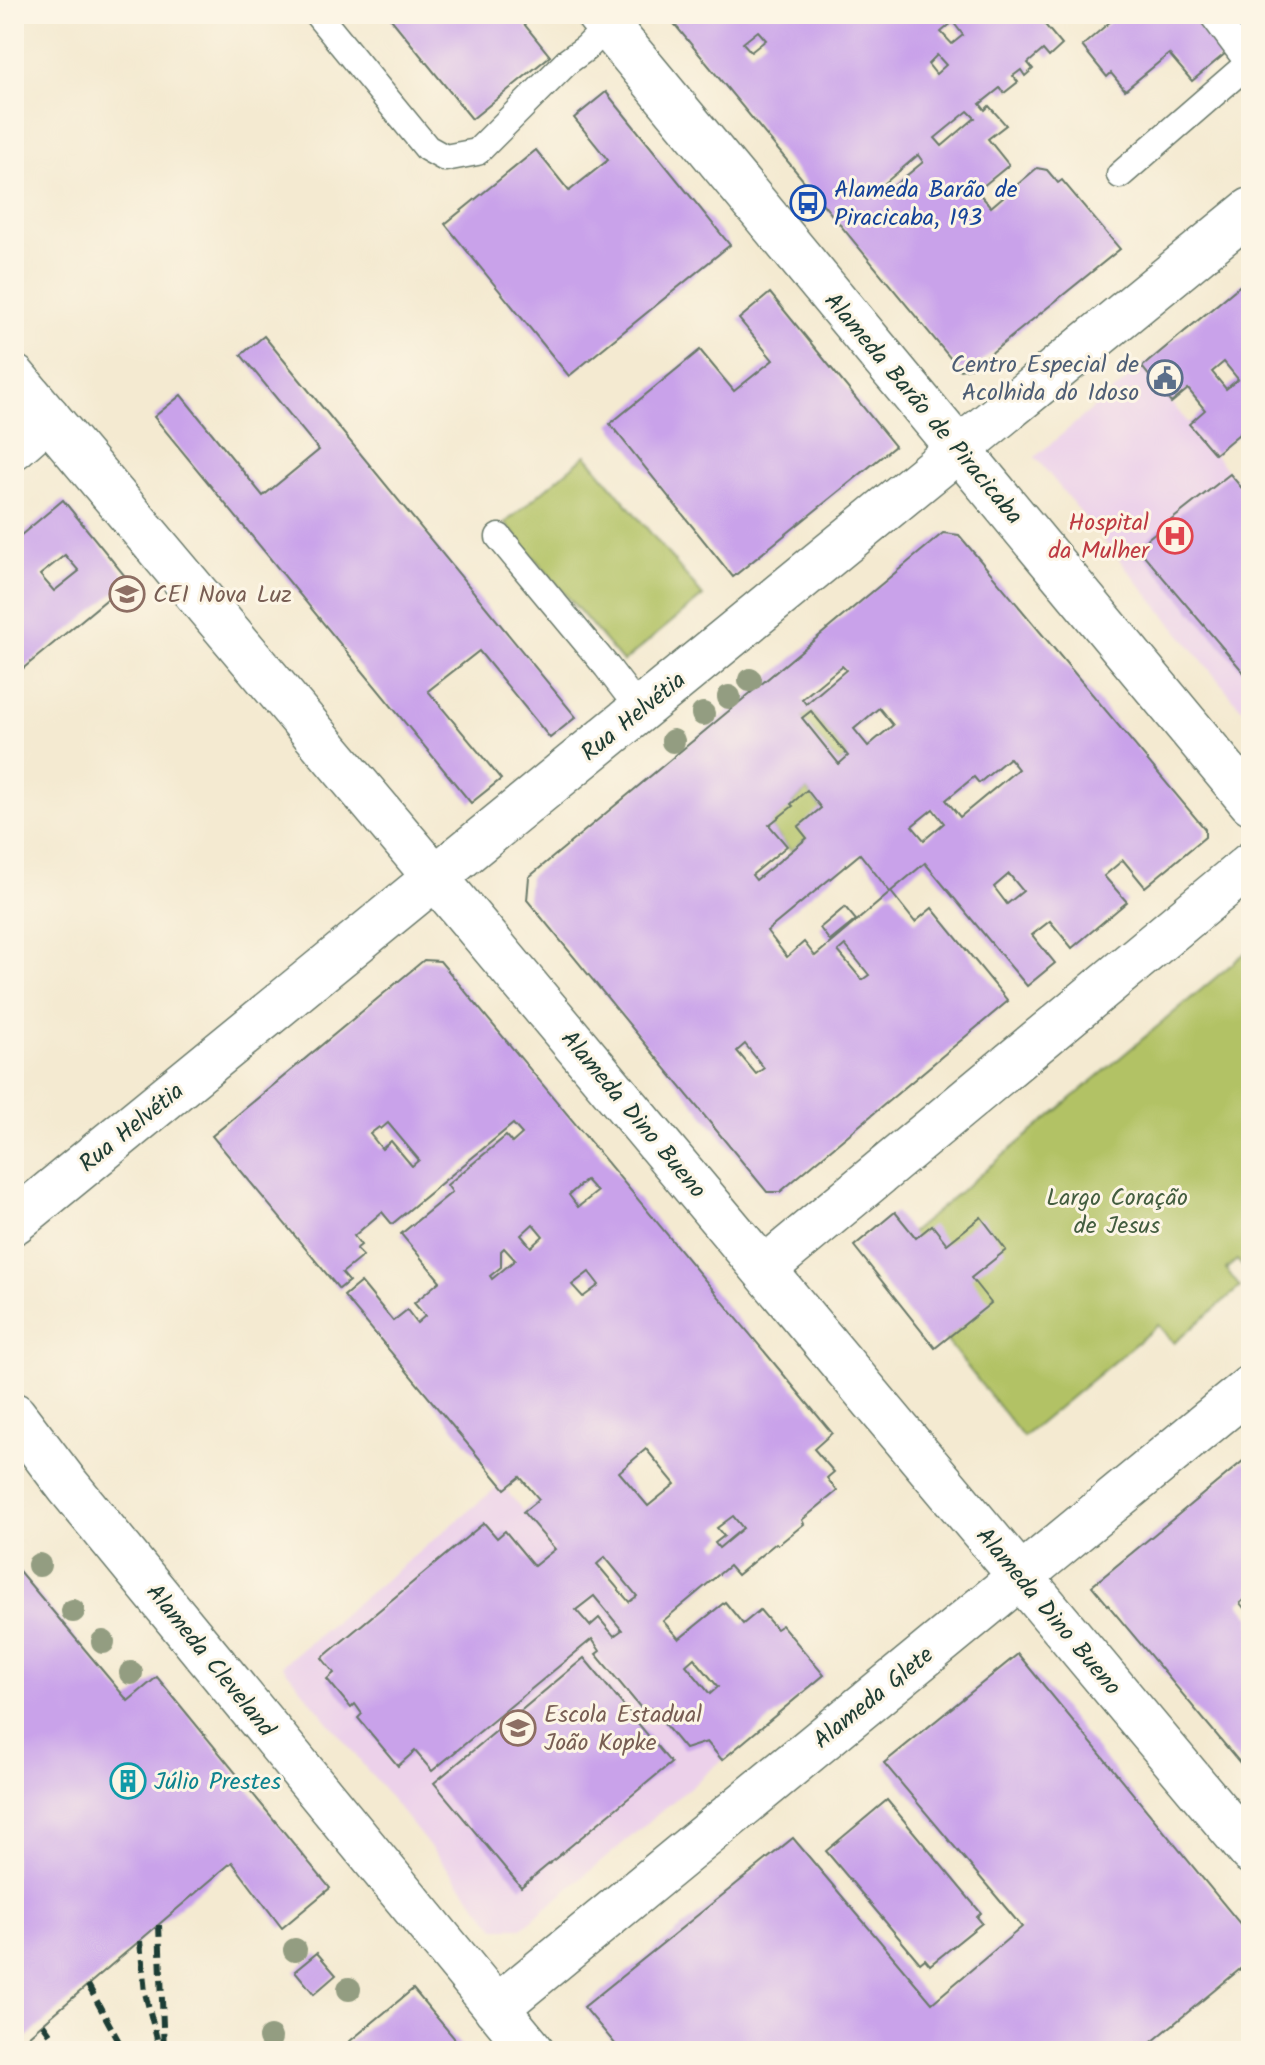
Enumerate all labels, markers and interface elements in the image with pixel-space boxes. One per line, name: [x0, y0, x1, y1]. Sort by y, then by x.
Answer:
place label: Alameda Barão de Piracicaba, 193: [834, 171, 1018, 238]
bus stop icon: Alameda Barão de Piracicaba, 193: [789, 184, 827, 222]
street label: Alameda Barão de Piracicaba: [814, 284, 1032, 534]
place label: Centro Especial de Acolhida do Idoso: [951, 346, 1139, 413]
public building icon: Centro Especial de Acolhida do Idoso: [1146, 359, 1184, 397]
place label: Hospital da Mulher: [1048, 504, 1151, 571]
hospital icon: Hospital da Mulher: [1156, 517, 1194, 555]
school or university icon: CEI Nova Luz: [108, 575, 146, 613]
place label: CEI Nova Luz: [153, 576, 292, 615]
street label: Rua Helvétia: [573, 662, 695, 772]
street label: Alameda Dino Bueno: [550, 1022, 715, 1208]
street label: Rua Helvétia: [71, 1073, 193, 1183]
park label: Largo Coração de Jesus: [1046, 1179, 1188, 1246]
street label: Alameda Dino Bueno: [965, 1519, 1130, 1705]
street label: Alameda Cleveland: [135, 1575, 285, 1747]
street label: Alameda Glete: [805, 1637, 943, 1759]
place label: Escola Estadual João Kopke: [544, 1696, 702, 1763]
school or university icon: Escola Estadual João Kopke: [499, 1709, 537, 1747]
building icon: Júlio Prestes: [109, 1762, 147, 1800]
place label: Júlio Prestes: [154, 1763, 281, 1802]

